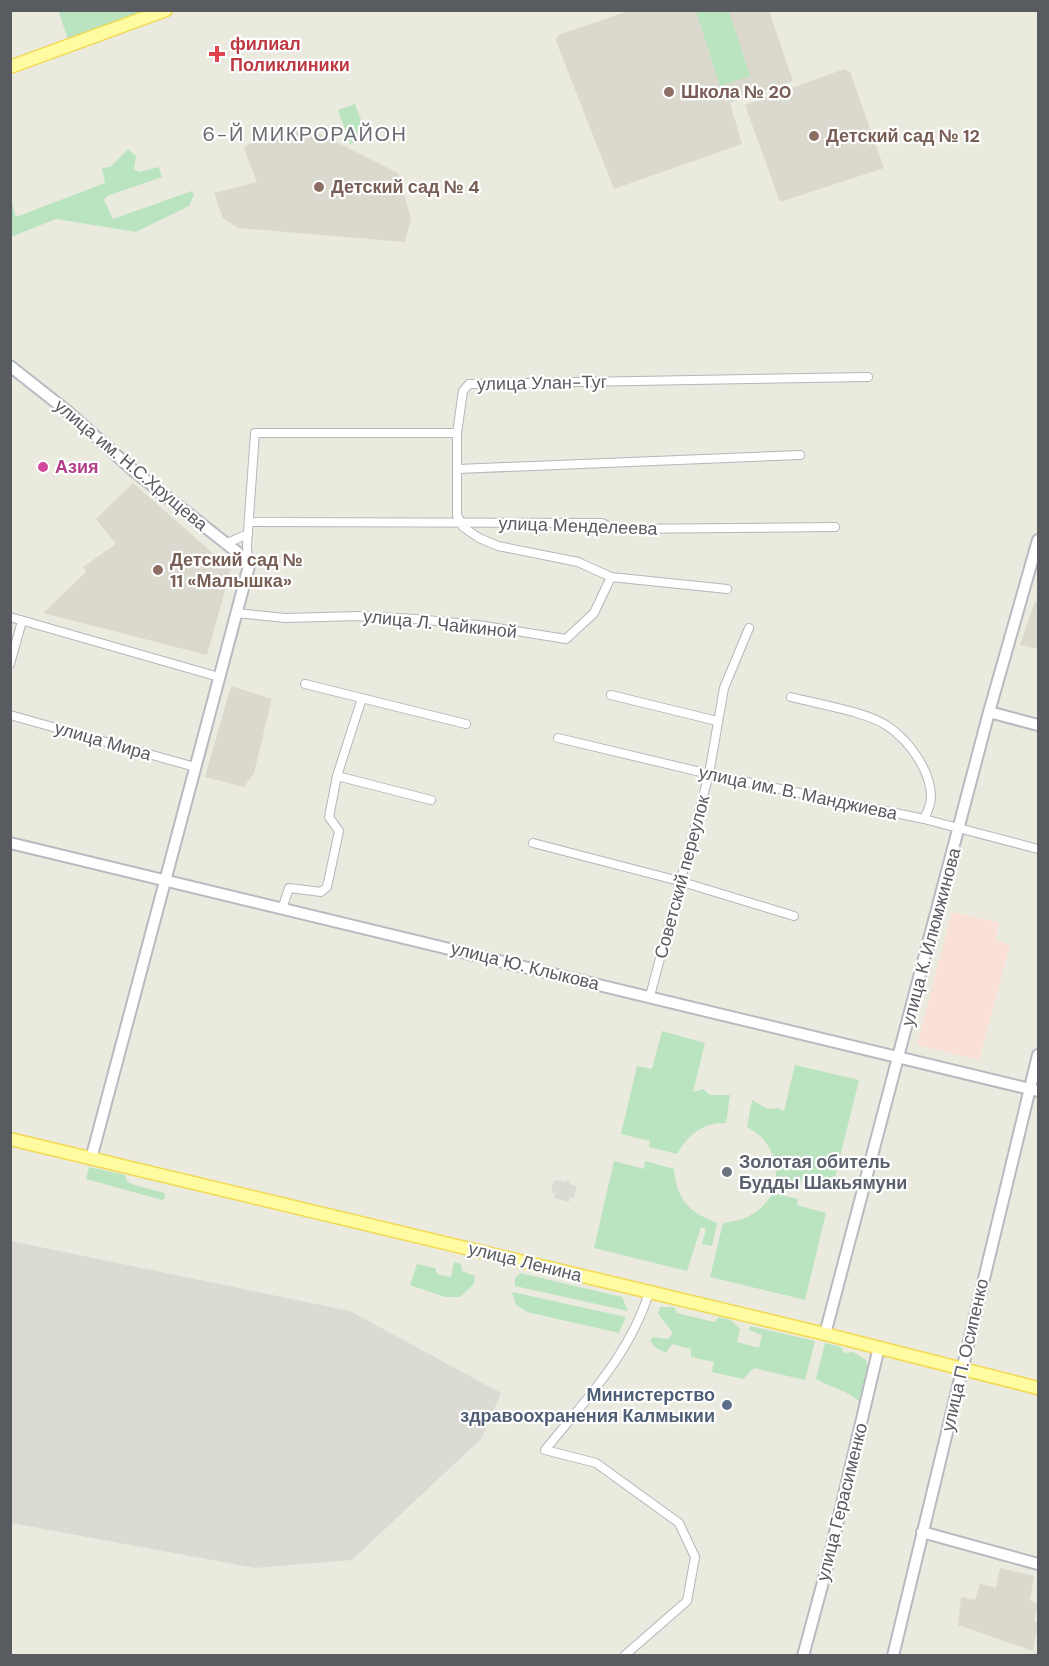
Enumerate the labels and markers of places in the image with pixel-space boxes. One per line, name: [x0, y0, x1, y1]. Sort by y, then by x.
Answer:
place label: филиал Поликлиники: [230, 32, 350, 77]
marker: филиал Поликлиники: [208, 45, 226, 63]
place label: Школа № 20: [681, 80, 791, 104]
marker: Школа № 20: [662, 85, 676, 99]
place label: Детский сад № 12: [826, 124, 980, 148]
marker: Детский сад № 12: [807, 129, 821, 143]
place label: Детский сад № 4: [331, 175, 480, 199]
marker: Детский сад № 4: [312, 180, 326, 194]
place label: Азия: [55, 455, 99, 479]
marker: Азия: [36, 460, 50, 474]
place label: Детский сад № 11 «Малышка»: [170, 548, 303, 593]
marker: Детский сад № 11 «Малышка»: [151, 563, 165, 577]
place label: Золотая обитель Будды Шакьямуни: [739, 1150, 907, 1195]
marker: Золотая обитель Будды Шакьямуни: [720, 1165, 734, 1179]
place label: Министерство здравоохранения Калмыкии: [460, 1383, 715, 1428]
marker: Министерство здравоохранения Калмыкии: [720, 1398, 734, 1412]

